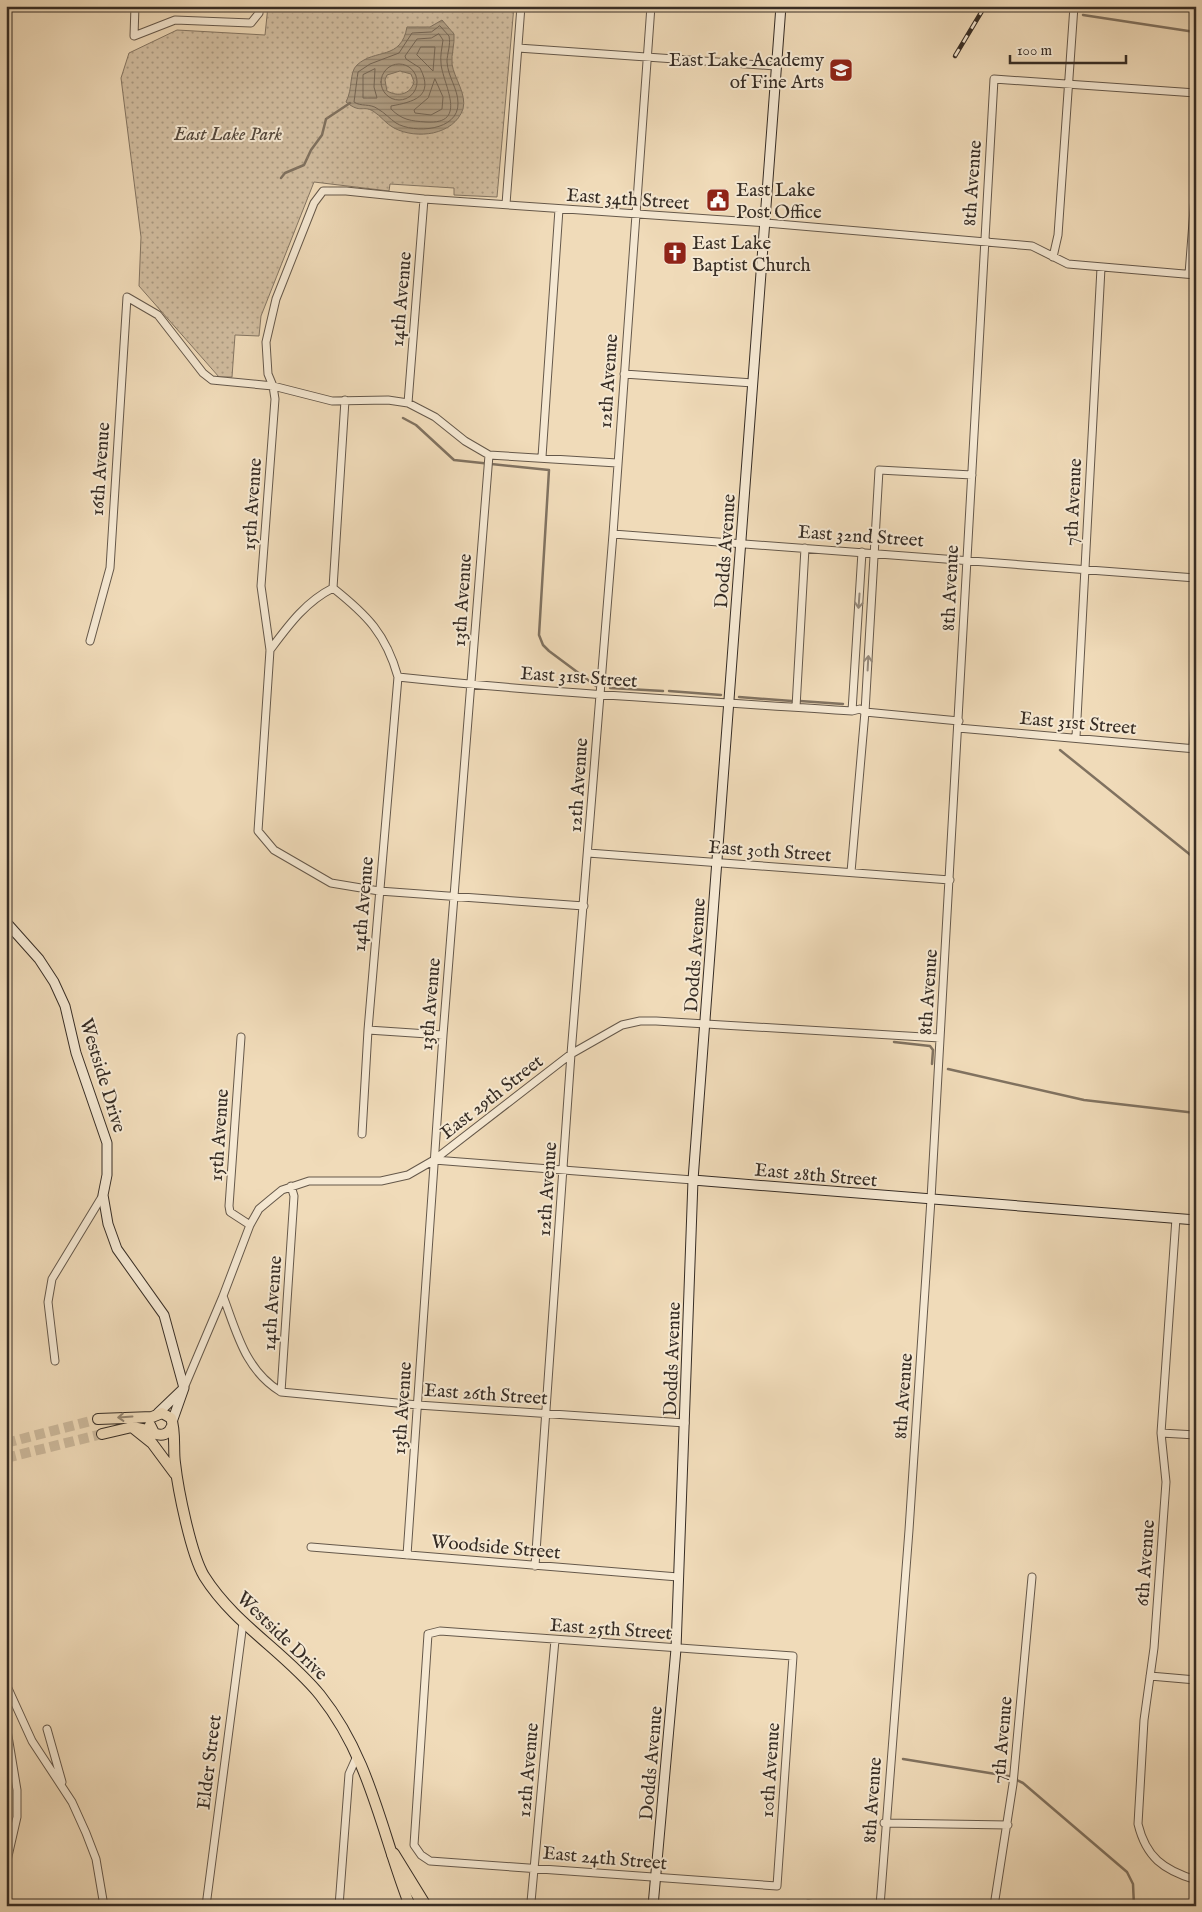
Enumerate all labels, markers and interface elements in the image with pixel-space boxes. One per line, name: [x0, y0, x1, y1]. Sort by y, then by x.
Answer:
scale bar: [1010, 32, 1126, 64]
text: 100 m: [1017, 41, 1053, 60]
place label: East Lake Academy of Fine Arts: [669, 49, 825, 95]
school or university icon: East Lake Academy of Fine Arts: [828, 57, 854, 83]
park label: East Lake Park: [173, 123, 283, 147]
street label: 8th Avenue: [958, 139, 988, 227]
place label: East Lake Post Office: [736, 179, 822, 225]
street label: East 34th Street: [566, 184, 691, 216]
public building icon: East Lake Post Office: [705, 187, 731, 213]
place label: East Lake Baptist Church: [692, 232, 811, 278]
church icon: East Lake Baptist Church: [662, 240, 688, 266]
street label: 14th Avenue: [386, 250, 418, 348]
street label: 12th Avenue: [594, 333, 624, 429]
street label: 16th Avenue: [86, 421, 116, 517]
street label: 15th Avenue: [238, 457, 268, 551]
street label: 7th Avenue: [1060, 457, 1088, 547]
street label: Dodds Avenue: [710, 493, 742, 609]
street label: East 32nd Street: [797, 521, 925, 553]
street label: 8th Avenue: [937, 544, 965, 632]
street label: 13th Avenue: [448, 553, 478, 647]
one-way arrow: [854, 592, 864, 608]
one-way arrow: [863, 656, 872, 672]
street label: East 31st Street: [519, 662, 639, 694]
street label: East 31st Street: [1018, 707, 1138, 741]
street label: 12th Avenue: [564, 737, 594, 833]
street label: East 30th Street: [708, 836, 833, 868]
street label: 14th Avenue: [348, 855, 380, 953]
street label: Dodds Avenue: [680, 897, 712, 1013]
street label: 8th Avenue: [914, 948, 944, 1036]
street label: 13th Avenue: [415, 957, 447, 1052]
street label: Westside Drive: [73, 1016, 131, 1136]
street label: East 29th Street: [436, 1050, 549, 1145]
street label: 15th Avenue: [205, 1088, 235, 1182]
street label: 12th Avenue: [533, 1141, 563, 1237]
street label: East 28th Street: [753, 1159, 879, 1193]
street label: 14th Avenue: [258, 1255, 288, 1351]
street label: Dodds Avenue: [659, 1301, 687, 1417]
street label: 8th Avenue: [889, 1352, 919, 1440]
street label: 13th Avenue: [388, 1361, 418, 1455]
street label: East 26th Street: [423, 1379, 549, 1411]
one-way arrow: [117, 1413, 133, 1422]
street label: 6th Avenue: [1131, 1519, 1161, 1607]
street label: Woodside Street: [430, 1530, 562, 1566]
street label: Westside Drive: [231, 1587, 333, 1686]
street label: East 25th Street: [549, 1614, 673, 1646]
street label: 7th Avenue: [987, 1695, 1019, 1785]
street label: Dodds Avenue: [635, 1705, 669, 1821]
street label: Elder Street: [192, 1713, 228, 1811]
street label: 12th Avenue: [513, 1722, 545, 1818]
street label: 10th Avenue: [756, 1722, 786, 1818]
street label: 8th Avenue: [858, 1756, 888, 1844]
street label: East 24th Street: [542, 1842, 669, 1876]

